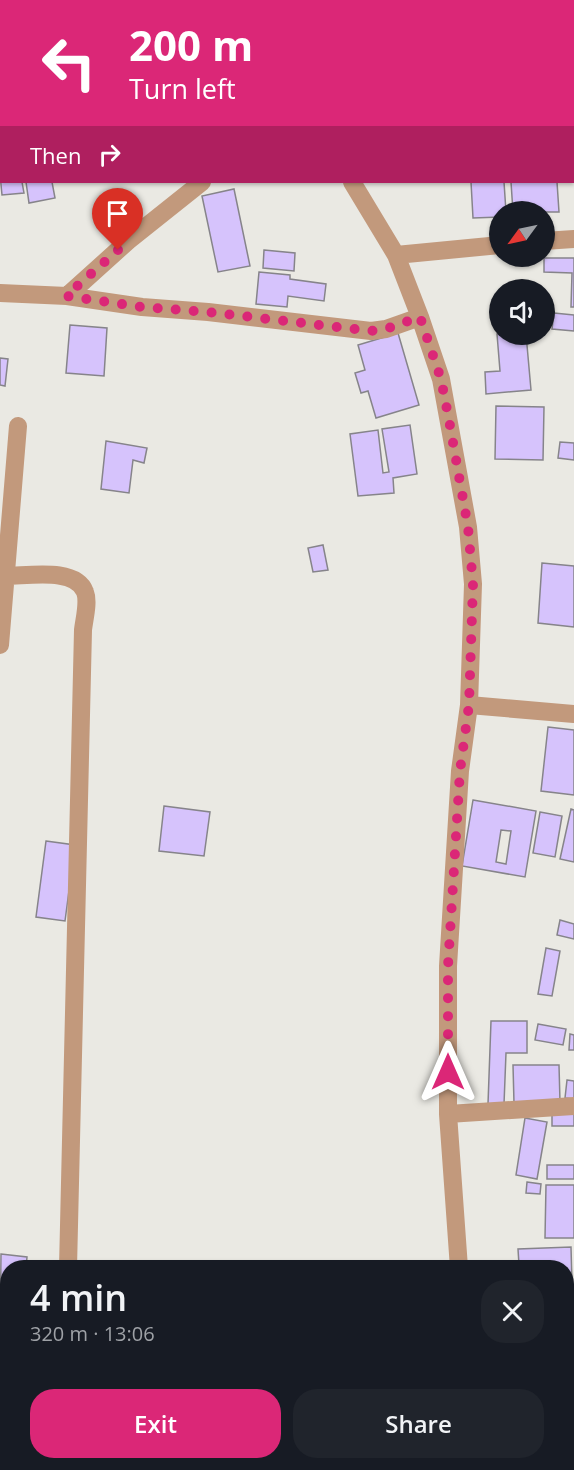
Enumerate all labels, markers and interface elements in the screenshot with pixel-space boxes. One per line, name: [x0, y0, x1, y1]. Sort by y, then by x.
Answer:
text: 200 m: [129, 16, 253, 73]
icon: left: [30, 24, 108, 102]
text: Turn left: [129, 70, 236, 107]
icon: right: [93, 138, 126, 171]
text: Then: [30, 140, 81, 170]
pin: [92, 188, 143, 250]
icon: arrive: [101, 197, 134, 230]
north arrow: [489, 201, 555, 267]
map controls: [489, 201, 555, 345]
button: sound: [489, 279, 555, 345]
position arrow: [416, 1040, 480, 1104]
text: 4 min: [30, 1273, 127, 1322]
button: close: [481, 1280, 544, 1343]
text: 320 m · 13:06: [30, 1320, 155, 1347]
button: Exit: [30, 1389, 281, 1458]
button: Share: [293, 1389, 544, 1458]

